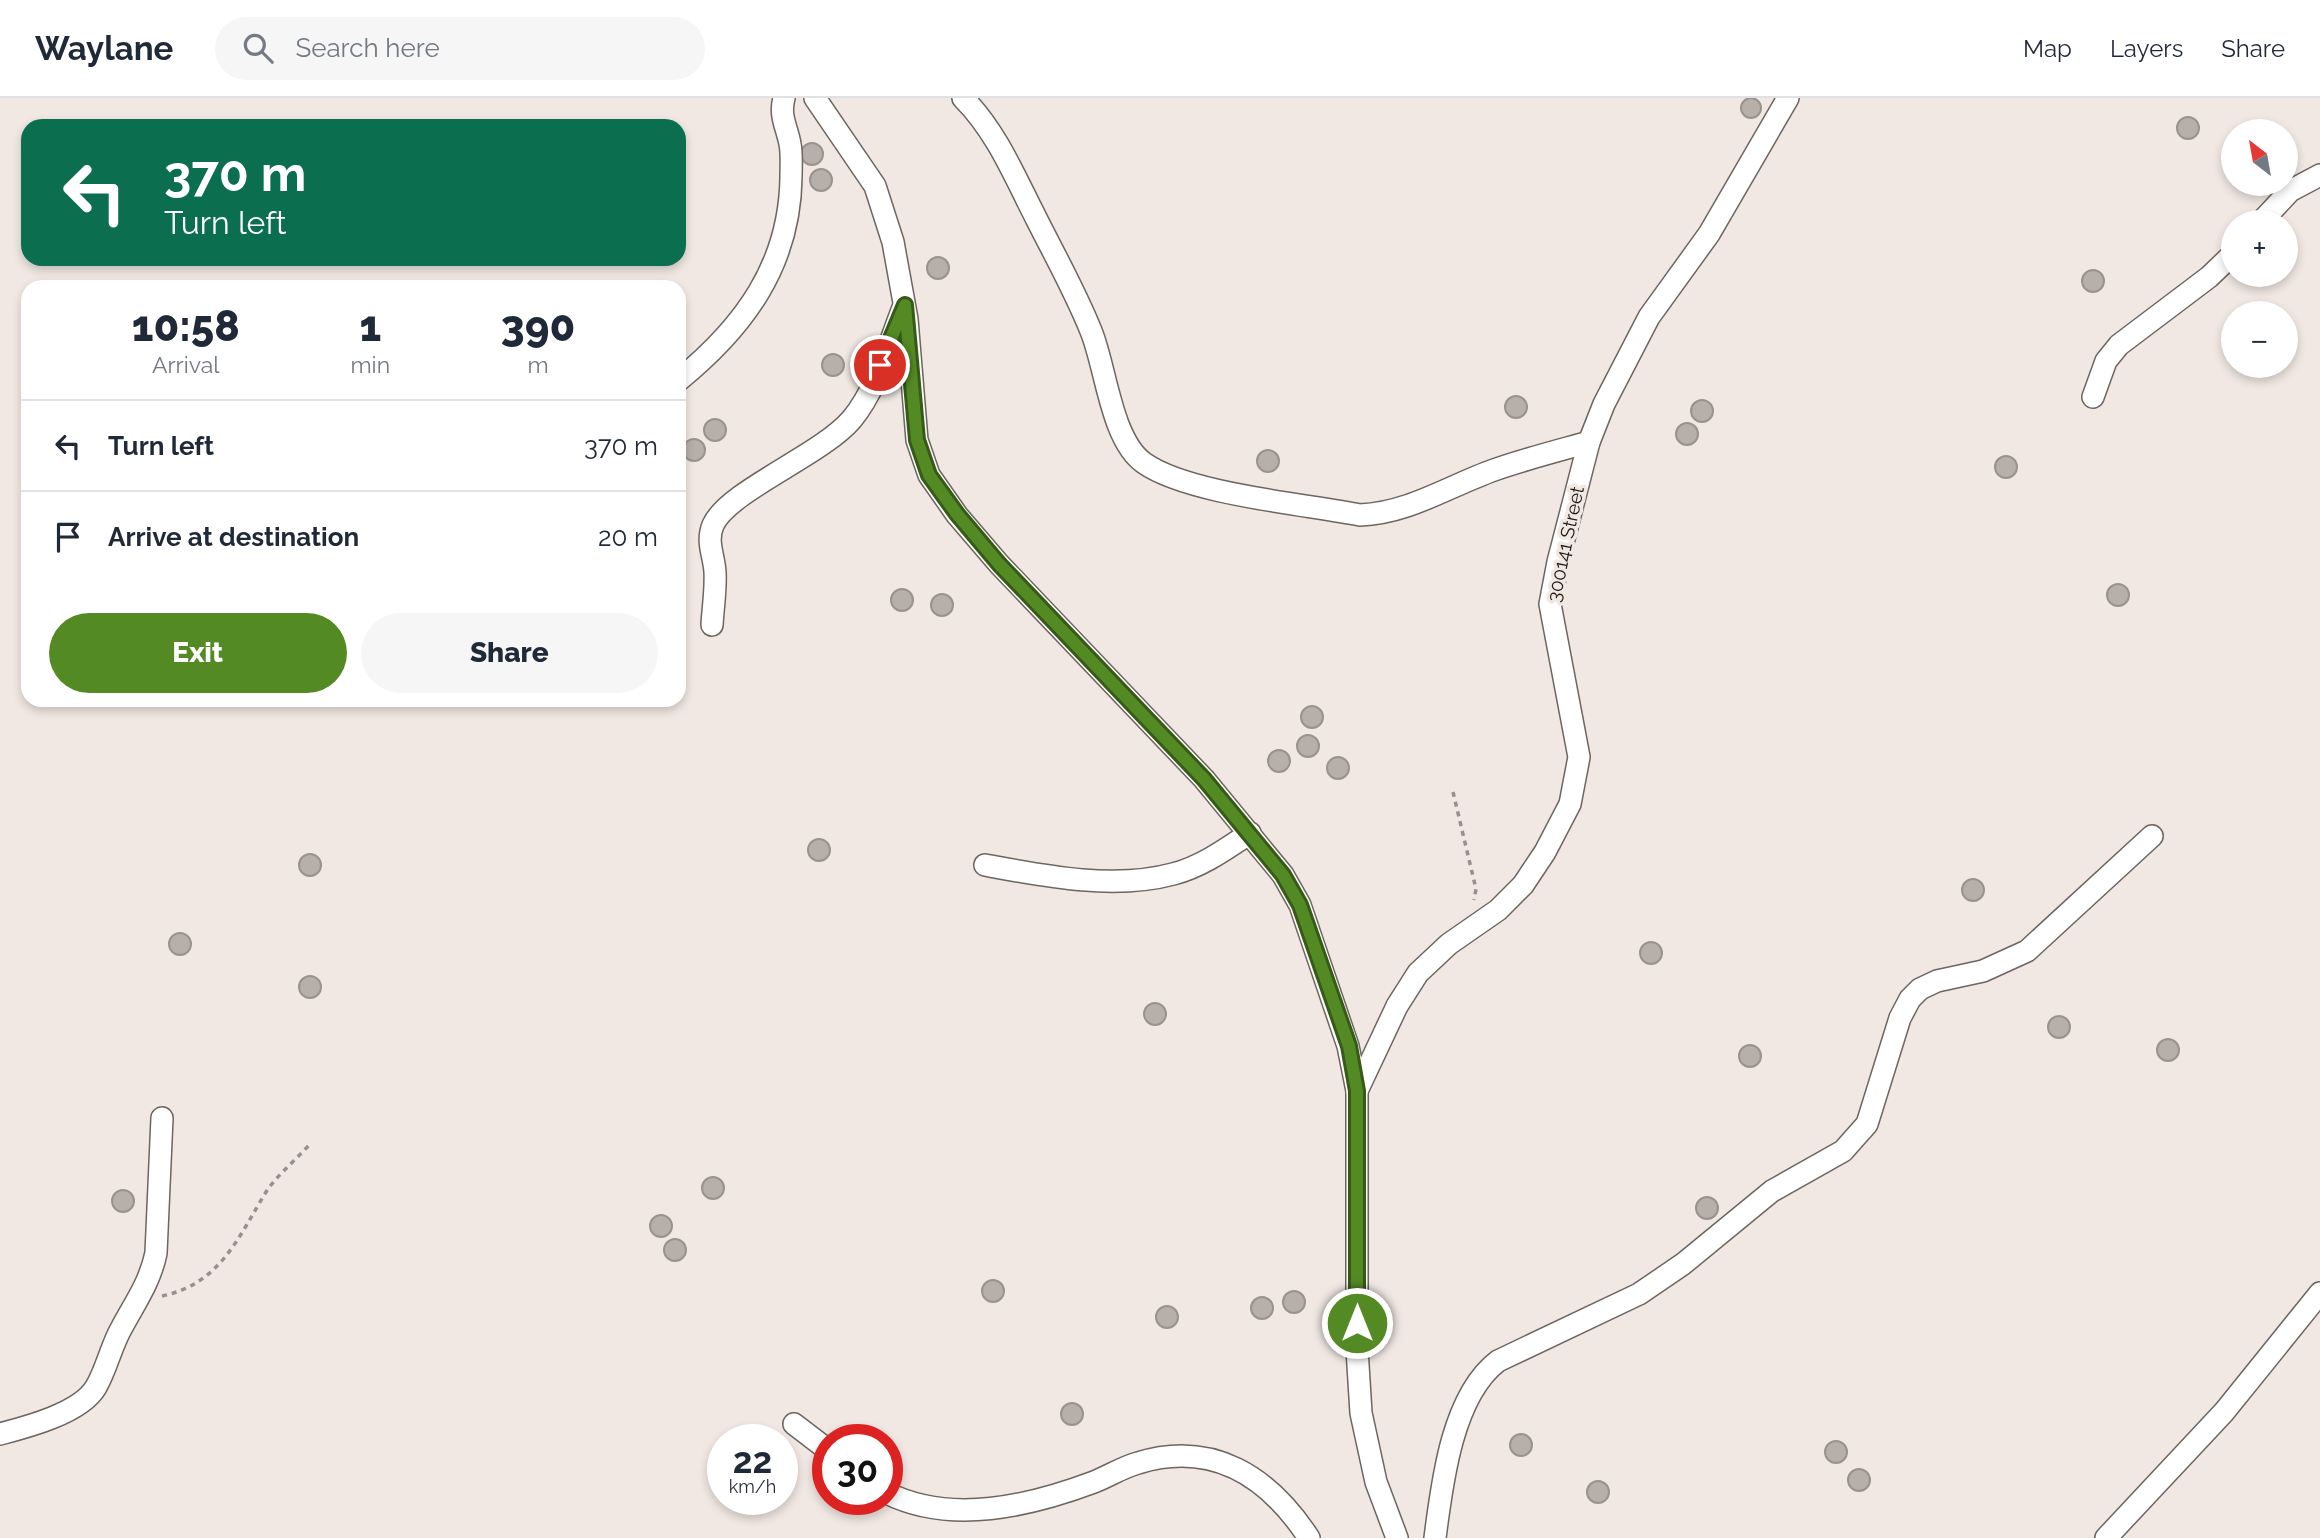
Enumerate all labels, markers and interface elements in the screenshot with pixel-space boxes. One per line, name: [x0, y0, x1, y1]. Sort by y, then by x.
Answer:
search box: [215, 17, 705, 80]
text: Waylane: [35, 29, 173, 68]
icon: search: [239, 29, 277, 67]
text: Search here: [295, 33, 440, 63]
text: Map: [2023, 34, 2072, 63]
text: Layers: [2110, 34, 2183, 63]
text: Share: [2221, 34, 2285, 63]
north arrow: [2221, 119, 2298, 196]
map controls: [2221, 119, 2298, 378]
text: 370 m: [164, 145, 306, 202]
icon: left: [49, 147, 140, 238]
text: Turn left: [164, 204, 286, 241]
button: +: [2221, 210, 2298, 287]
button: −: [2221, 301, 2298, 378]
text: 10:58: [132, 302, 240, 351]
text: 1: [359, 302, 381, 351]
text: 390: [501, 302, 575, 351]
pin: [850, 335, 910, 395]
icon: arrive: [861, 346, 899, 384]
text: Arrival: [152, 351, 219, 378]
text: min: [350, 351, 390, 378]
text: m: [527, 351, 549, 378]
icon: left: [49, 427, 87, 465]
text: Turn left: [108, 431, 214, 461]
text: 370 m: [584, 431, 658, 461]
street label: 300141 Street: [1542, 484, 1588, 604]
icon: arrive: [49, 518, 87, 556]
text: Arrive at destination: [108, 522, 359, 552]
text: 20 m: [598, 522, 658, 552]
button: Exit: [49, 613, 347, 693]
button: Share: [361, 613, 658, 693]
position arrow: [1320, 1286, 1394, 1360]
speed limit sign: 30: [812, 1424, 903, 1515]
text: 22: [733, 1440, 772, 1481]
text: km/h: [729, 1476, 776, 1497]

